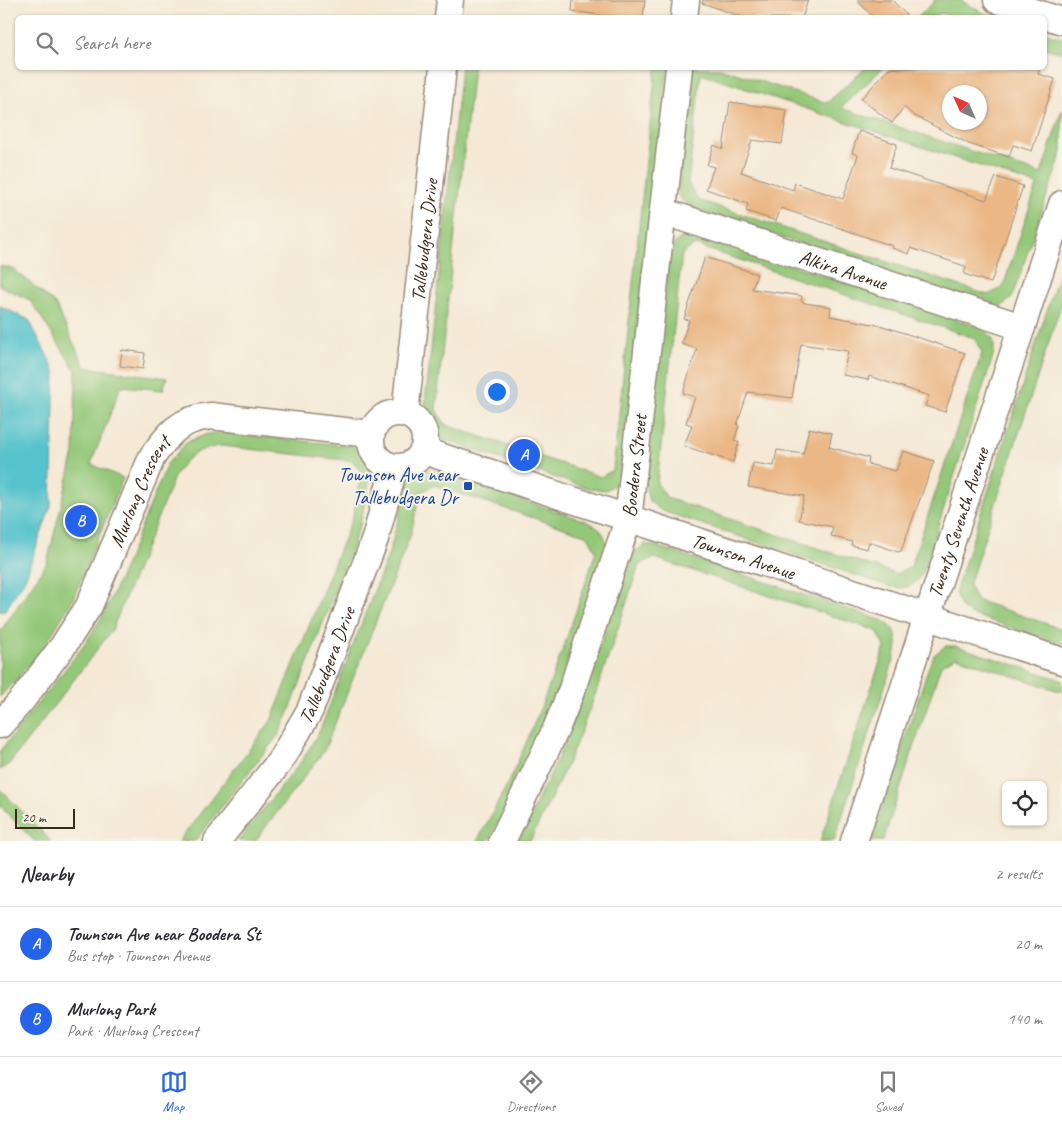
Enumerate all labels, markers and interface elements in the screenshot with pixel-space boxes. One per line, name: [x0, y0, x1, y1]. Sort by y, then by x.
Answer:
search box: [15, 15, 1047, 70]
icon: search: [33, 29, 61, 57]
text: Search here: [73, 31, 150, 55]
north arrow: [942, 85, 987, 130]
street label: Tallebudgera Drive: [405, 176, 444, 303]
street label: Alkira Avenue: [796, 244, 891, 296]
your location: [484, 379, 510, 405]
street label: Boodera Street: [616, 411, 653, 518]
street label: Murlong Crescent: [103, 428, 178, 551]
pin: A: [508, 436, 540, 474]
street label: Twenty Seventh Avenue: [922, 443, 995, 601]
place label: Townson Ave near Tallebudgera Dr: [338, 462, 460, 510]
marker: Townson Ave near Tallebudgera Dr: [462, 480, 474, 492]
pin: B: [65, 502, 97, 540]
street label: Townson Avenue: [688, 528, 799, 586]
street label: Tallebudgera Drive: [293, 602, 362, 728]
map controls: [1002, 781, 1047, 826]
button: locate: [1002, 781, 1047, 826]
scale bar: [15, 806, 75, 829]
text: 20 m: [22, 809, 46, 826]
text: Nearby: [20, 861, 73, 887]
text: 2 results: [995, 864, 1042, 884]
text: Townson Ave near Boodera St: [67, 922, 260, 946]
text: A: [32, 934, 40, 954]
text: 20 m: [1015, 934, 1042, 954]
text: Bus stop · Townson Avenue: [67, 946, 210, 966]
text: Murlong Park: [67, 997, 155, 1021]
text: B: [32, 1009, 40, 1029]
text: 140 m: [1008, 1009, 1042, 1029]
text: Park · Murlong Crescent: [67, 1021, 199, 1041]
tab: Map: [160, 1068, 188, 1115]
tab: Directions: [507, 1068, 555, 1115]
tab: Saved: [874, 1068, 902, 1115]

